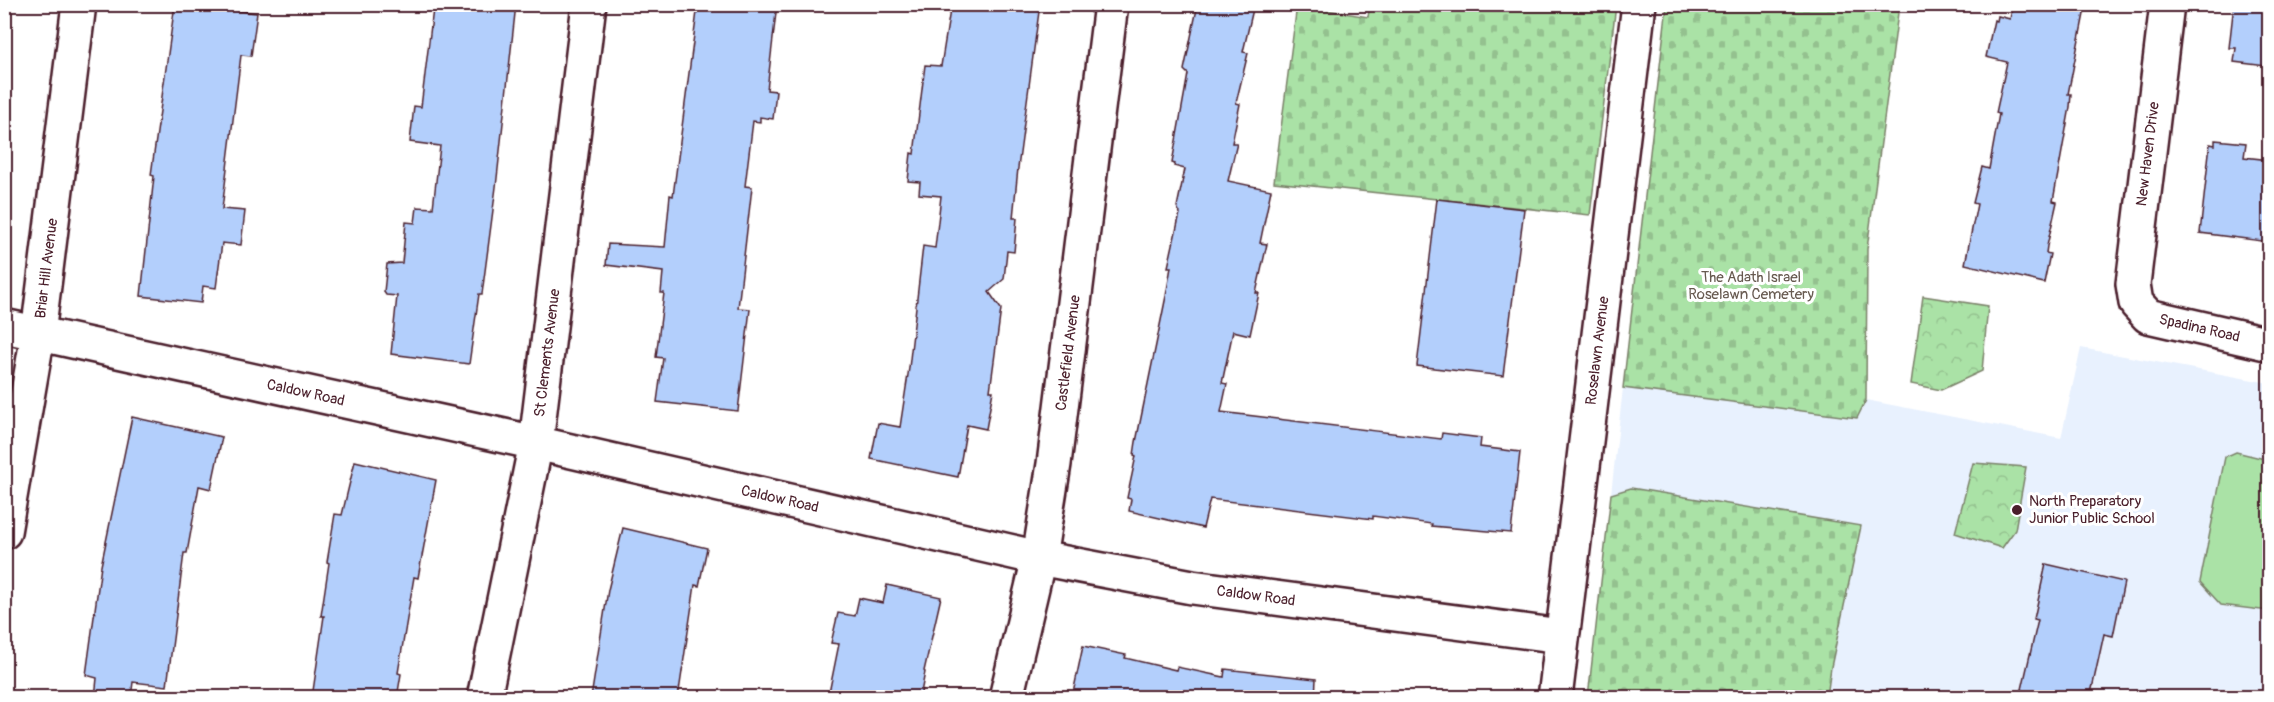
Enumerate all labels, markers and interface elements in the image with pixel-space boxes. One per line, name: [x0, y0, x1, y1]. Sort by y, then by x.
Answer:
street label: New Haven Drive: [2132, 100, 2164, 207]
street label: Briar Hill Avenue: [31, 217, 62, 320]
park label: The Adath Israel Roselawn Cemetery: [1688, 268, 1814, 304]
street label: St Clements Avenue: [530, 287, 564, 418]
street label: Castlefield Avenue: [1051, 293, 1084, 412]
street label: Roselawn Avenue: [1581, 294, 1613, 406]
street label: Spadina Road: [2157, 309, 2242, 346]
street label: Caldow Road: [265, 375, 347, 410]
street label: Caldow Road: [739, 481, 821, 517]
place label: North Preparatory Junior Public School: [2029, 492, 2155, 528]
marker: North Preparatory Junior Public School: [2010, 503, 2024, 517]
street label: Caldow Road: [1215, 581, 1297, 610]

